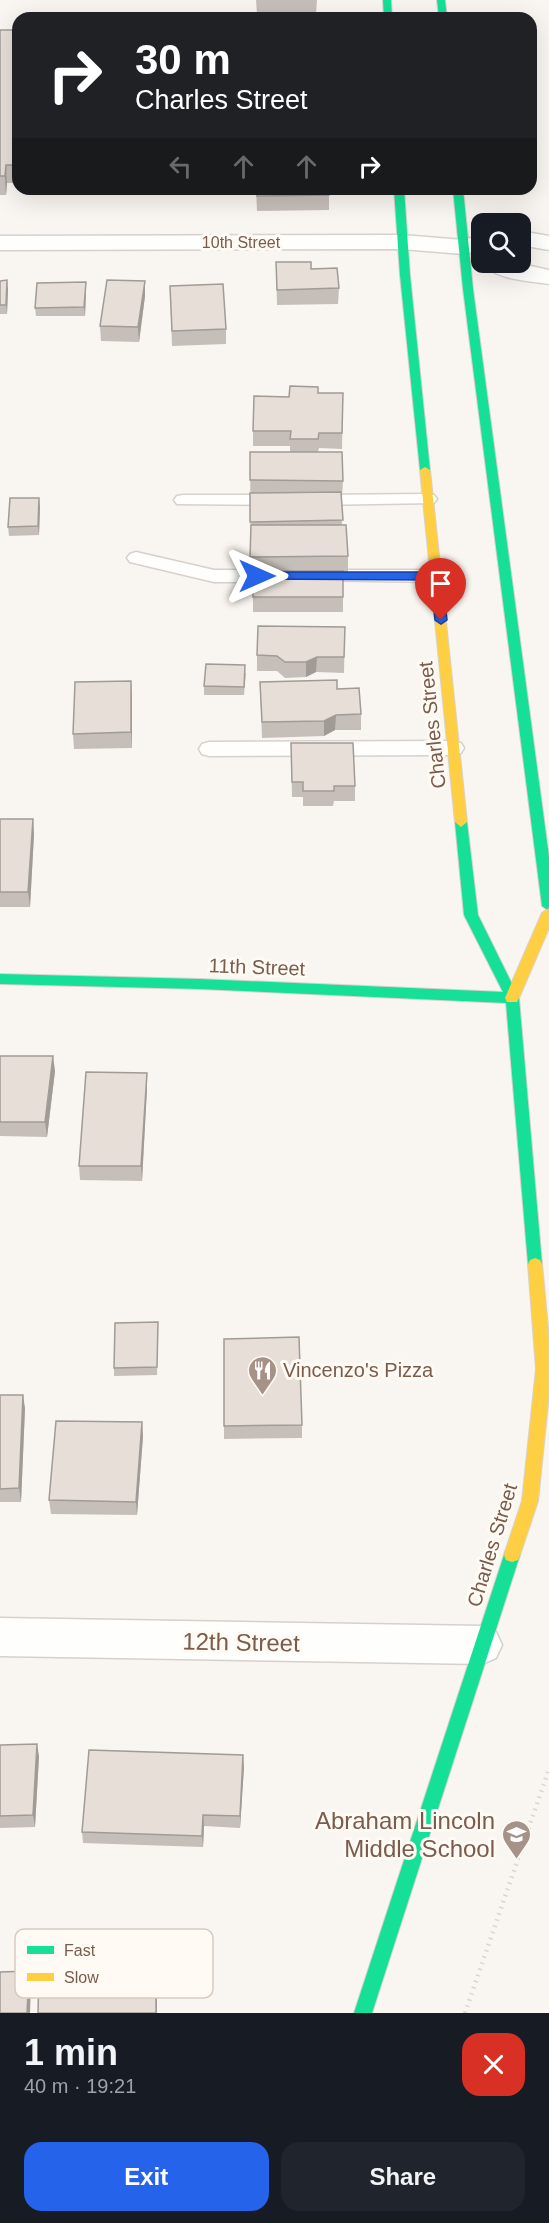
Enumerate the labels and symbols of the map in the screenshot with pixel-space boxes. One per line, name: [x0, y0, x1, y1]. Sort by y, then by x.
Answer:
street label: 10th Street: [202, 234, 281, 251]
position arrow: [225, 544, 289, 608]
pin: [415, 558, 466, 620]
street label: Charles Street: [414, 660, 450, 790]
street label: 11th Street: [208, 954, 306, 980]
restaurant icon: Vincenzo's Pizza: [246, 1354, 278, 1396]
place label: Vincenzo's Pizza: [283, 1359, 434, 1381]
street label: Charles Street: [463, 1480, 521, 1609]
street label: 12th Street: [182, 1627, 300, 1657]
place label: Abraham Lincoln Middle School: [315, 1807, 495, 1862]
school or university icon: Abraham Lincoln Middle School: [500, 1818, 532, 1860]
legend: [15, 1929, 213, 1998]
text: Fast: [64, 1942, 96, 1959]
text: Slow: [64, 1969, 99, 1986]

